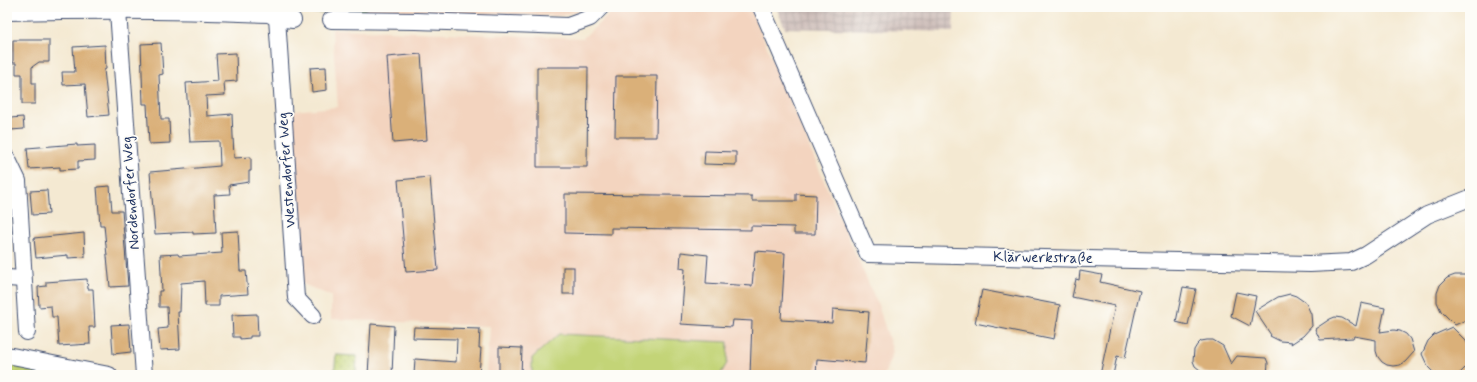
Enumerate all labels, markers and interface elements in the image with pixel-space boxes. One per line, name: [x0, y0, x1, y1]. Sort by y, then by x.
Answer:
street label: Westendorfer Weg: [273, 112, 301, 228]
street label: Nordendorfer Weg: [117, 135, 145, 251]
street label: Klärwerkstraße: [993, 247, 1093, 269]

